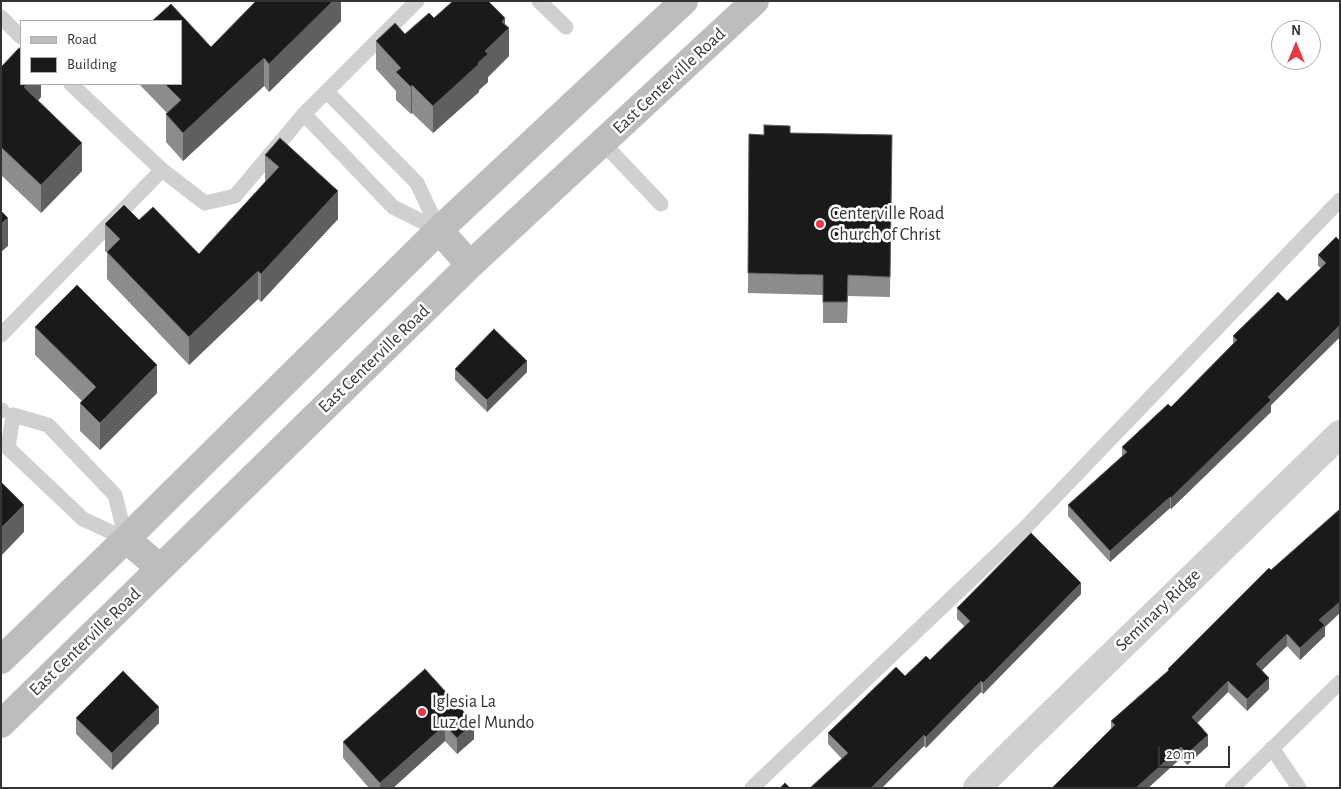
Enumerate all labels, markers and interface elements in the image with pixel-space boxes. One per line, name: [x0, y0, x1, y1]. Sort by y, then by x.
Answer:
legend: [20, 20, 182, 85]
north arrow: [1271, 20, 1321, 70]
street label: East Centerville Road: [608, 23, 730, 139]
text: N: [1291, 24, 1301, 38]
text: Road: [67, 32, 97, 47]
text: Building: [67, 57, 117, 72]
place label: Centerville Road Church of Christ: [830, 203, 944, 245]
marker: Centerville Road Church of Christ: [814, 218, 826, 230]
street label: East Centerville Road: [314, 300, 434, 418]
street label: Seminary Ridge: [1111, 564, 1205, 656]
street label: East Centerville Road: [25, 583, 145, 701]
place label: Iglesia La Luz del Mundo: [432, 691, 534, 734]
marker: Iglesia La Luz del Mundo: [416, 706, 428, 718]
scale bar: [1161, 736, 1234, 768]
text: 20 m: [1166, 747, 1195, 762]

